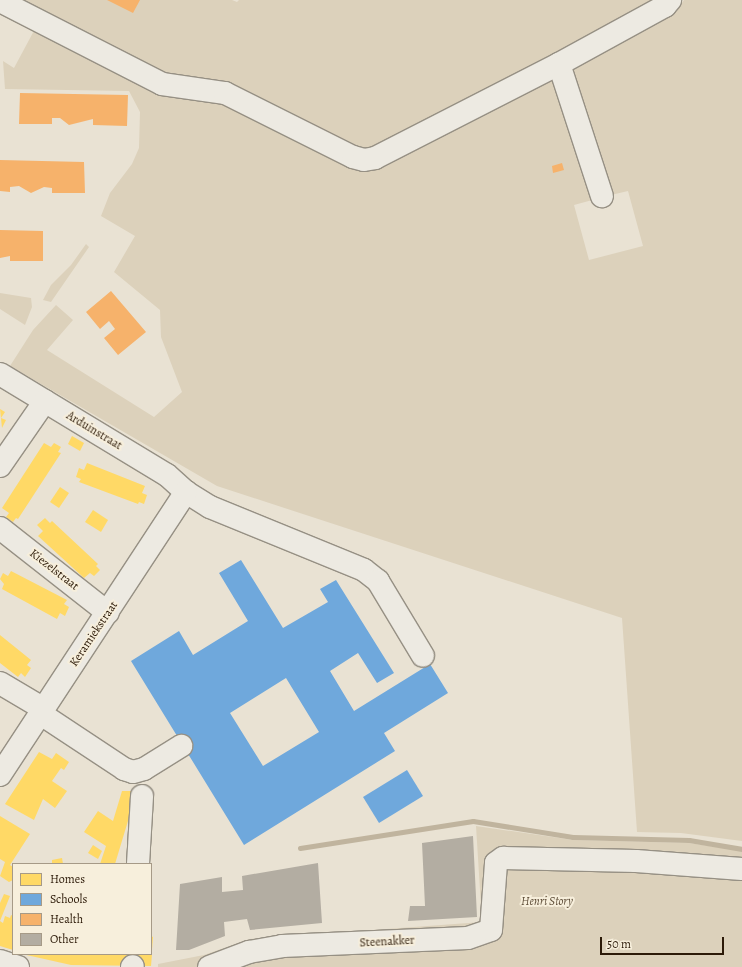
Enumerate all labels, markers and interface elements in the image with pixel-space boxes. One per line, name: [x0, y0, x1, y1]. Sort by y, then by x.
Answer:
street label: Arduinstraat: [63, 409, 125, 453]
street label: Kiezelstraat: [27, 546, 81, 594]
street label: Keramiekstraat: [67, 599, 121, 669]
legend: [12, 863, 152, 955]
text: Homes: [50, 871, 85, 887]
text: Schools: [50, 891, 87, 907]
park label: Henri Story: [521, 895, 573, 909]
text: Health: [50, 911, 83, 927]
scale bar: [602, 929, 726, 955]
text: Other: [50, 931, 79, 947]
street label: Steenakker: [359, 933, 415, 951]
text: 50 m: [607, 936, 631, 952]

